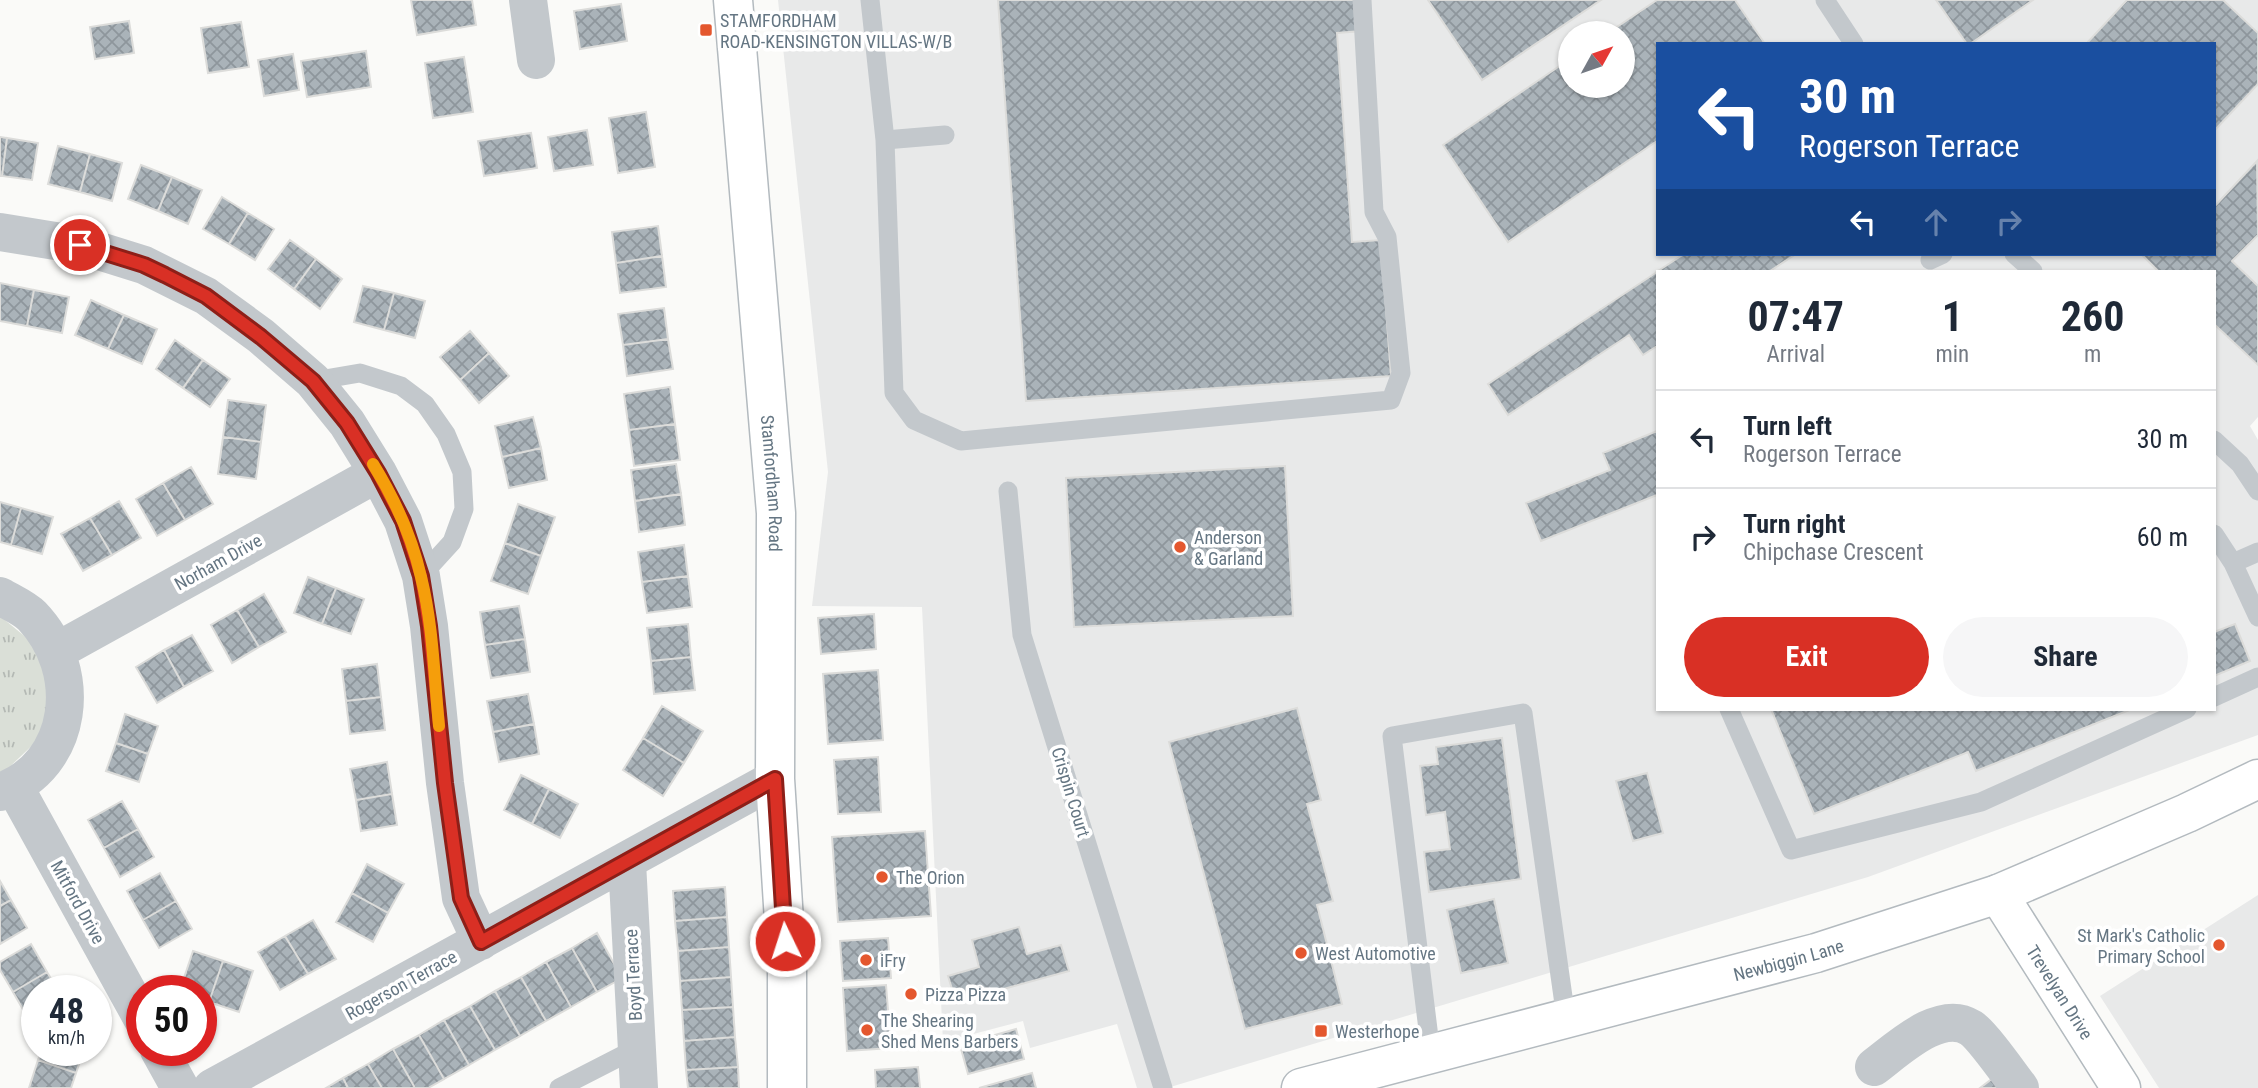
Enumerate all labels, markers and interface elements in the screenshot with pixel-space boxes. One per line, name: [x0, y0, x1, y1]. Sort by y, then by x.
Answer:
place label: STAMFORDHAM ROAD-KENSINGTON VILLAS-W/B: [720, 10, 952, 52]
north arrow: [1558, 21, 1634, 98]
map controls: [1558, 21, 1635, 98]
marker: STAMFORDHAM ROAD-KENSINGTON VILLAS-W/B: [698, 22, 714, 38]
text: 30 m: [1799, 68, 1896, 125]
icon: left: [1684, 70, 1775, 161]
text: Rogerson Terrace: [1799, 127, 2020, 165]
icon: left: [1844, 203, 1882, 241]
icon: ahead: [1917, 203, 1955, 241]
icon: right: [1990, 203, 2028, 241]
pin: [50, 215, 110, 275]
icon: arrive: [61, 226, 99, 264]
text: 07:47: [1748, 292, 1844, 341]
text: 1: [1942, 292, 1963, 341]
text: 260: [2061, 292, 2124, 341]
text: Arrival: [1766, 341, 1825, 368]
text: min: [1935, 341, 1969, 368]
text: m: [2084, 341, 2101, 368]
text: Turn left: [1743, 411, 1832, 441]
street label: Stamfordham Road: [757, 414, 787, 552]
icon: left: [1684, 420, 1722, 458]
text: 30 m: [2137, 424, 2188, 454]
text: Rogerson Terrace: [1743, 441, 1902, 468]
text: Turn right: [1743, 509, 1845, 539]
icon: right: [1684, 518, 1722, 556]
text: 60 m: [2137, 522, 2188, 552]
place label: Anderson & Garland: [1194, 527, 1263, 569]
street label: Norham Drive: [171, 529, 265, 595]
marker: Anderson & Garland: [1172, 539, 1188, 555]
text: Chipchase Crescent: [1743, 539, 1924, 566]
button: Exit: [1684, 617, 1929, 697]
button: Share: [1943, 617, 2188, 697]
street label: Crispin Court: [1047, 744, 1095, 840]
street label: Mitford Drive: [46, 857, 110, 947]
place label: The Orion: [896, 867, 965, 888]
marker: The Orion: [874, 869, 890, 885]
position arrow: [748, 904, 822, 978]
place label: St Mark's Catholic Primary School: [2077, 925, 2205, 967]
street label: Boyd Terrace: [620, 929, 646, 1021]
street label: Newbiggin Lane: [1731, 934, 1846, 985]
marker: St Mark's Catholic Primary School: [2211, 937, 2227, 953]
street label: Trevelyan Drive: [2023, 941, 2098, 1043]
place label: West Automotive: [1315, 943, 1436, 964]
marker: West Automotive: [1293, 945, 1309, 961]
street label: Rogerson Terrace: [342, 946, 460, 1024]
place label: iFry: [880, 950, 906, 971]
marker: iFry: [858, 952, 874, 968]
speed limit sign: 50: [126, 975, 217, 1066]
place label: Pizza Pizza: [925, 984, 1006, 1005]
marker: Pizza Pizza: [903, 986, 919, 1002]
text: 48: [49, 991, 84, 1032]
place label: The Shearing Shed Mens Barbers: [881, 1010, 1019, 1052]
place label: Westerhope: [1335, 1021, 1419, 1042]
marker: The Shearing Shed Mens Barbers: [859, 1022, 875, 1038]
marker: Westerhope: [1313, 1023, 1329, 1039]
text: km/h: [48, 1027, 85, 1048]

